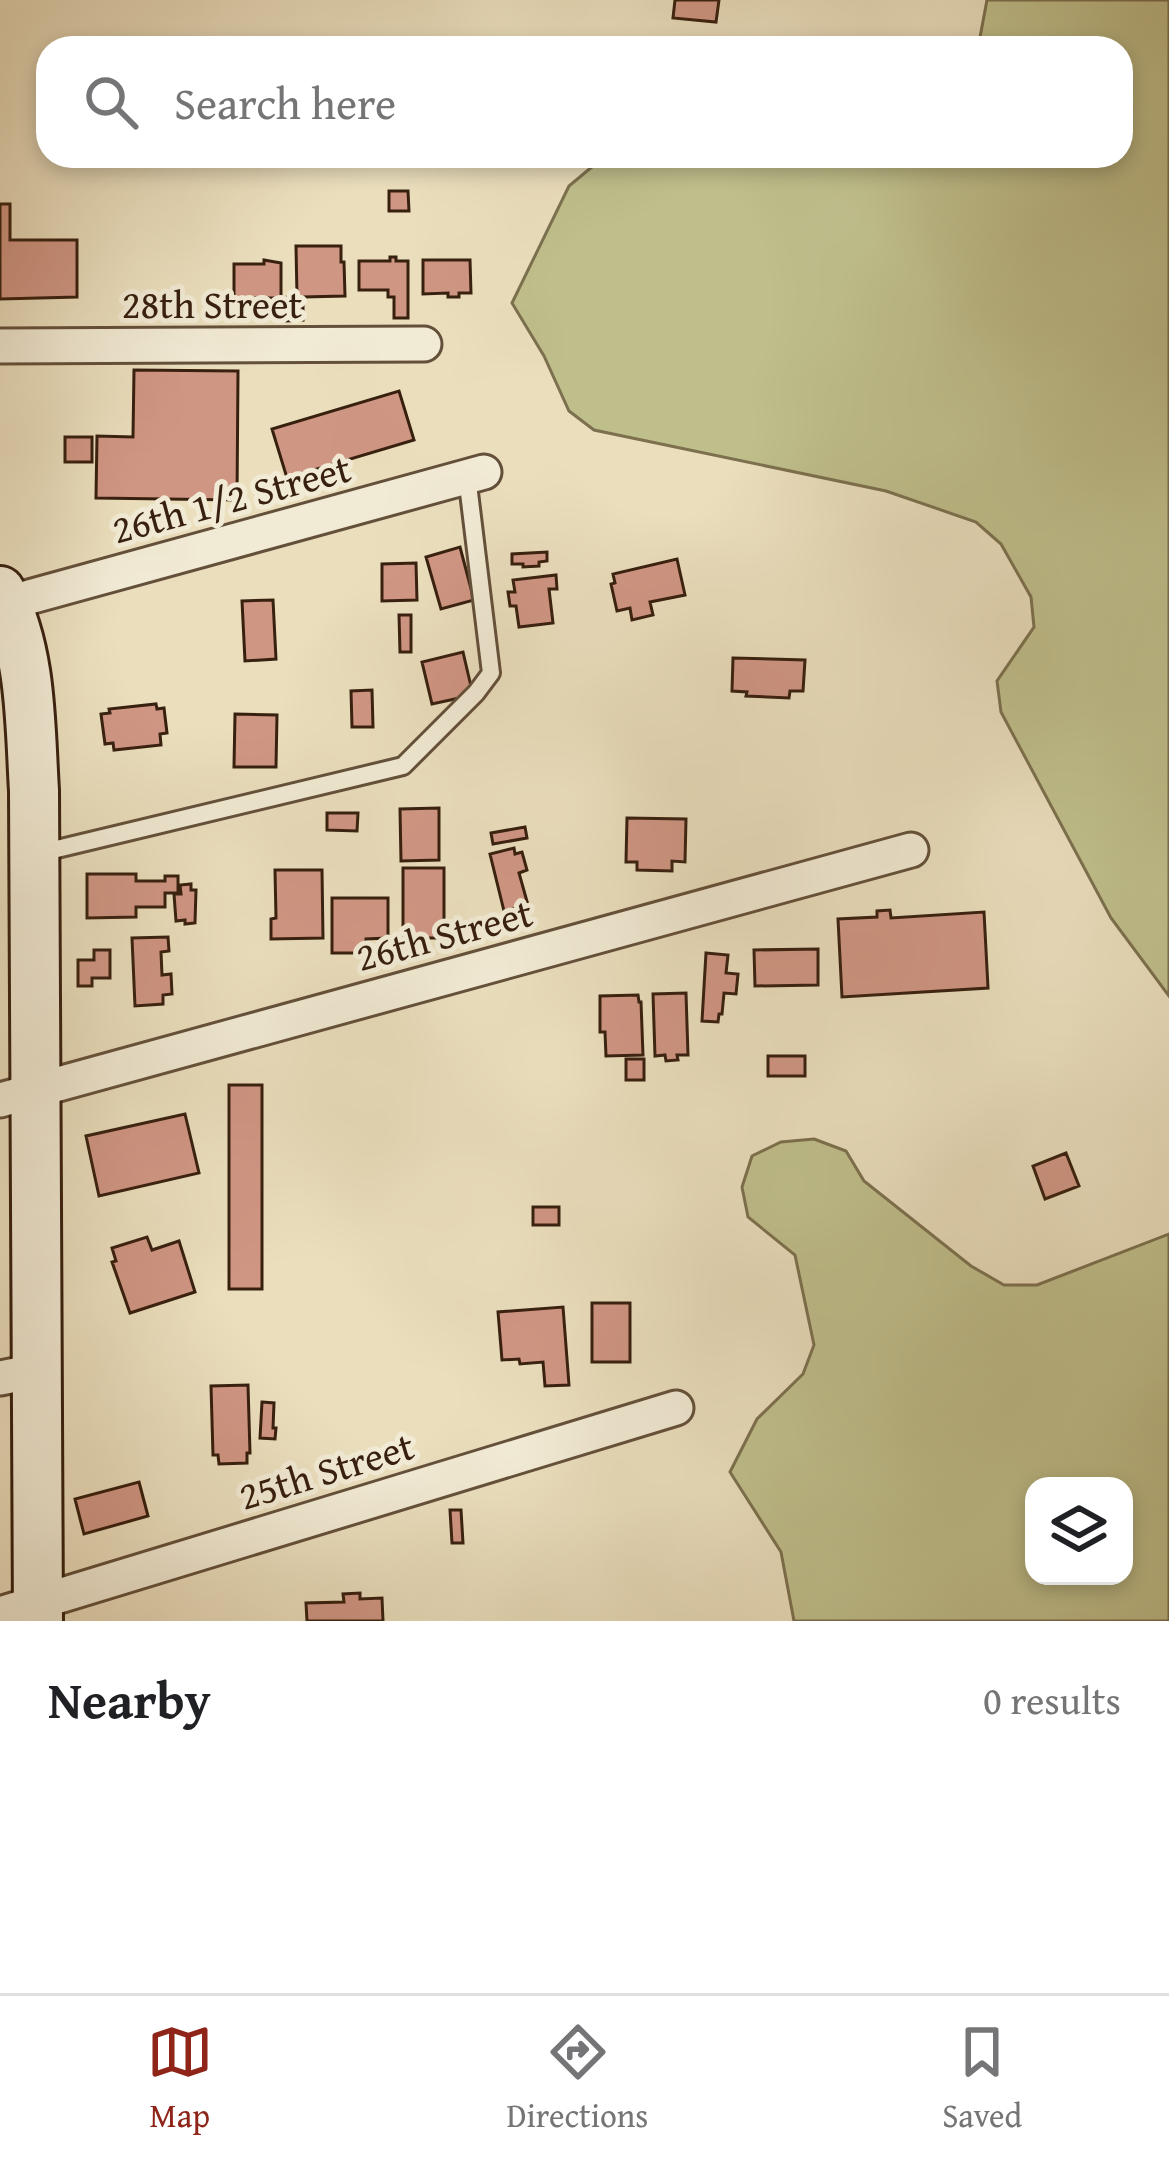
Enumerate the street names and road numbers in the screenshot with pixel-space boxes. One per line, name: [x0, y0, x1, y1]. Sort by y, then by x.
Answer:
street label: 28th Street: [122, 275, 302, 332]
street label: 26th 1/2 Street: [105, 439, 357, 557]
street label: 26th Street: [349, 883, 539, 985]
street label: 25th Street: [231, 1416, 421, 1524]

